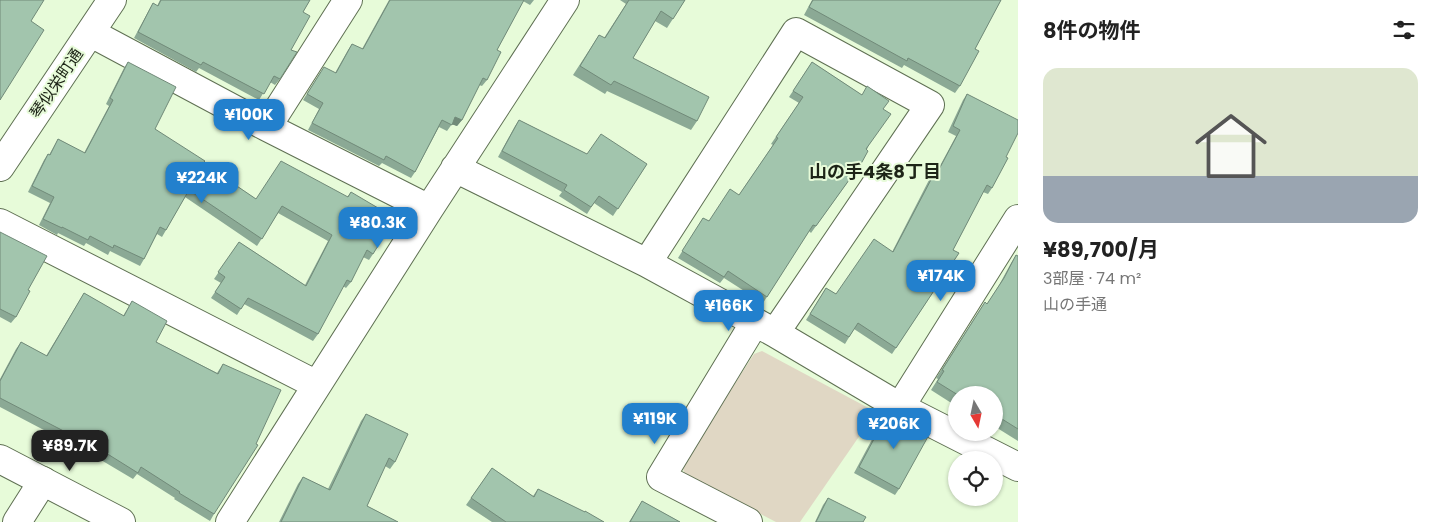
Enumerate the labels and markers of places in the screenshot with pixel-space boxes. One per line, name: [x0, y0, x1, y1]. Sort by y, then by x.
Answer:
pin: ¥100K: [214, 98, 284, 141]
pin: ¥224K: [167, 162, 237, 204]
pin: ¥80.3K: [337, 206, 419, 249]
pin: ¥174K: [906, 260, 976, 302]
pin: ¥166K: [694, 290, 764, 332]
pin: ¥119K: [620, 402, 690, 445]
pin: ¥206K: [859, 408, 929, 450]
pin: ¥89.7K: [29, 430, 111, 472]

